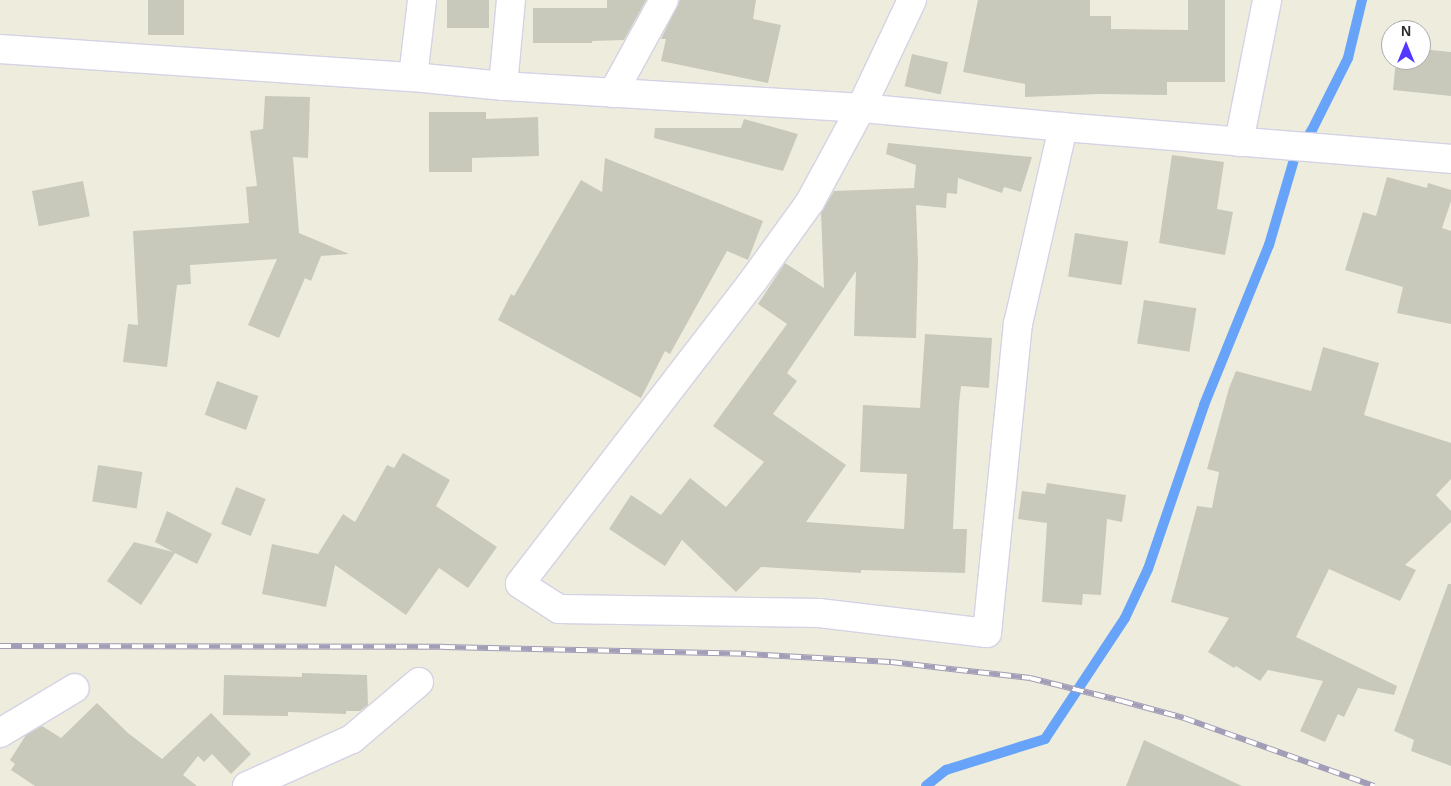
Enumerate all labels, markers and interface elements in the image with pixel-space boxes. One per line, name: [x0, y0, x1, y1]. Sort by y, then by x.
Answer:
north arrow: [1381, 20, 1431, 70]
text: N: [1401, 23, 1411, 39]

